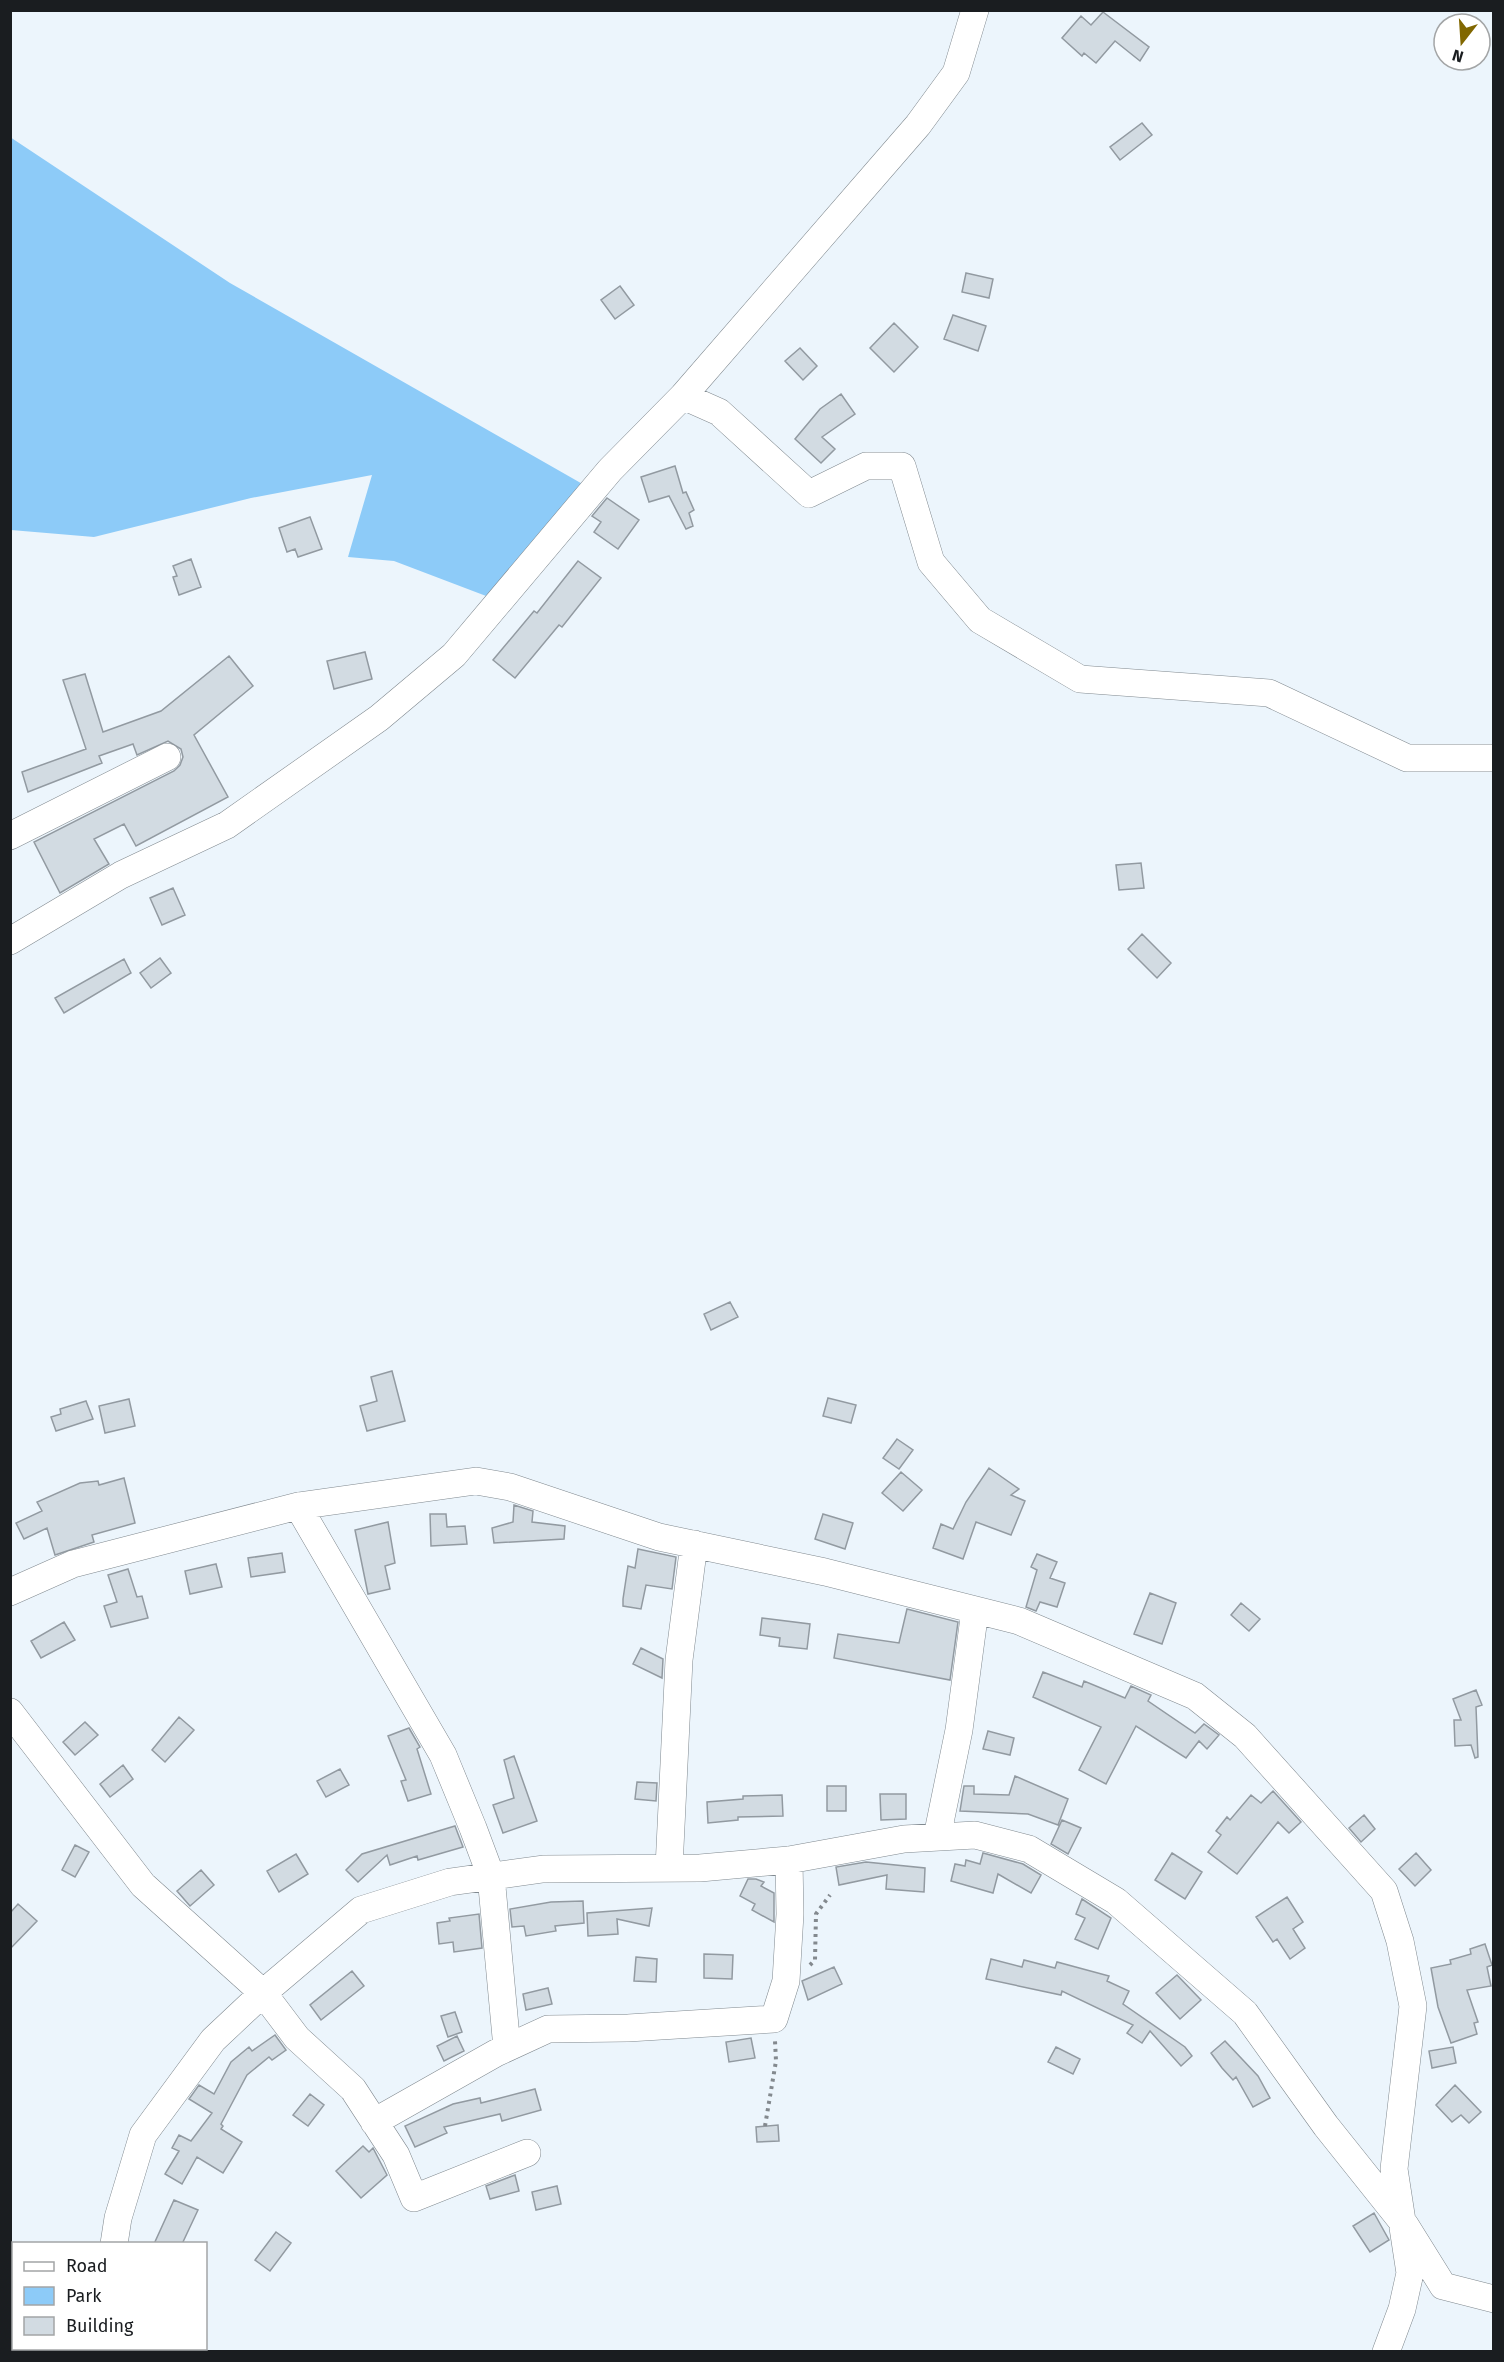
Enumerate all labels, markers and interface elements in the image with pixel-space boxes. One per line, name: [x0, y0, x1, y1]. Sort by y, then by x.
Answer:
north arrow: [1432, 12, 1492, 72]
text: N: [1450, 45, 1466, 67]
legend: [12, 2242, 207, 2350]
text: Road: [66, 2255, 108, 2277]
text: Park: [66, 2285, 102, 2307]
text: Building: [66, 2315, 134, 2337]

